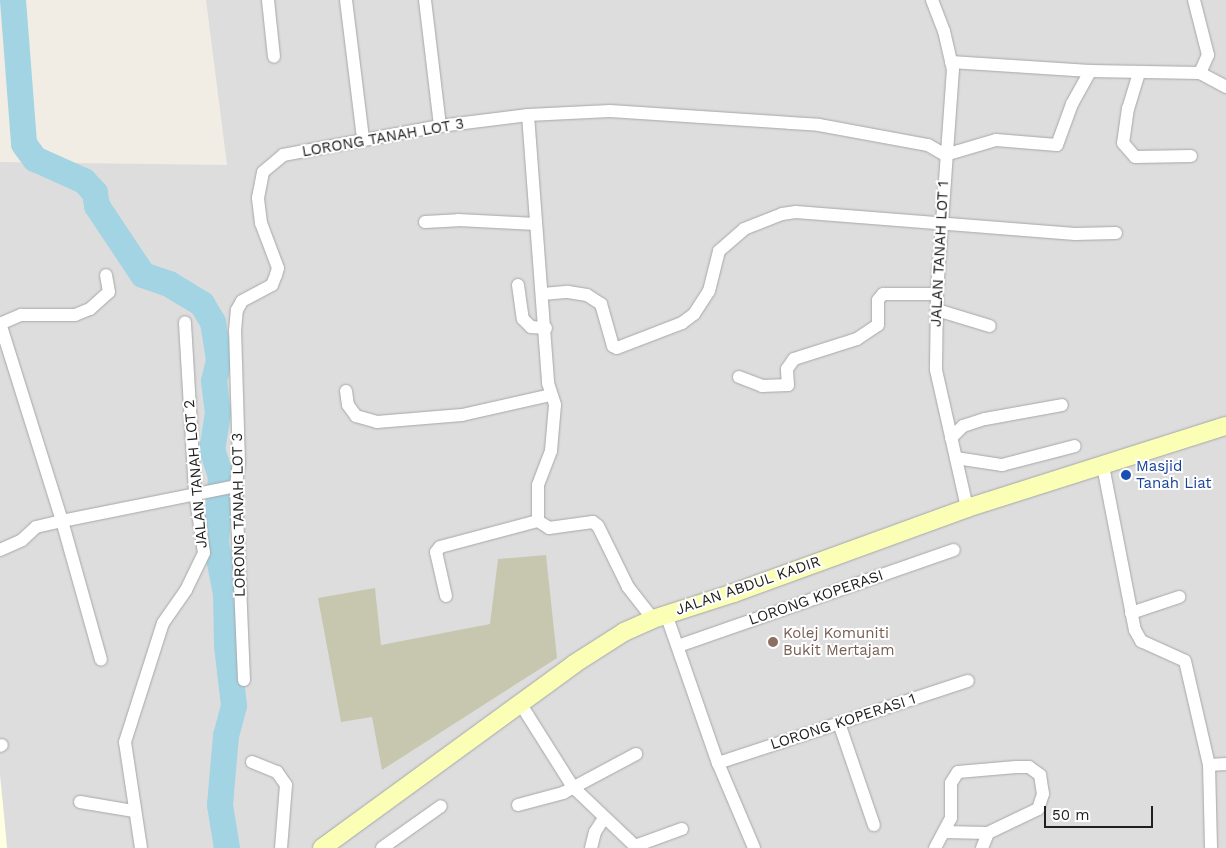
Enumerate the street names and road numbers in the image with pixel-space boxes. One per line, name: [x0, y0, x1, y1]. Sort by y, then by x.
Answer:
street label: LORONG TANAH LOT 3: [300, 115, 466, 161]
street label: JALAN TANAH LOT 1: [927, 180, 953, 328]
street label: JALAN TANAH LOT 2: [180, 398, 212, 550]
street label: LORONG TANAH LOT 3: [229, 432, 249, 598]
street label: JALAN ABDUL KADIR: [673, 553, 823, 619]
street label: LORONG KOPERASI: [746, 567, 886, 629]
street label: LORONG KOPERASI 1: [768, 690, 918, 754]

